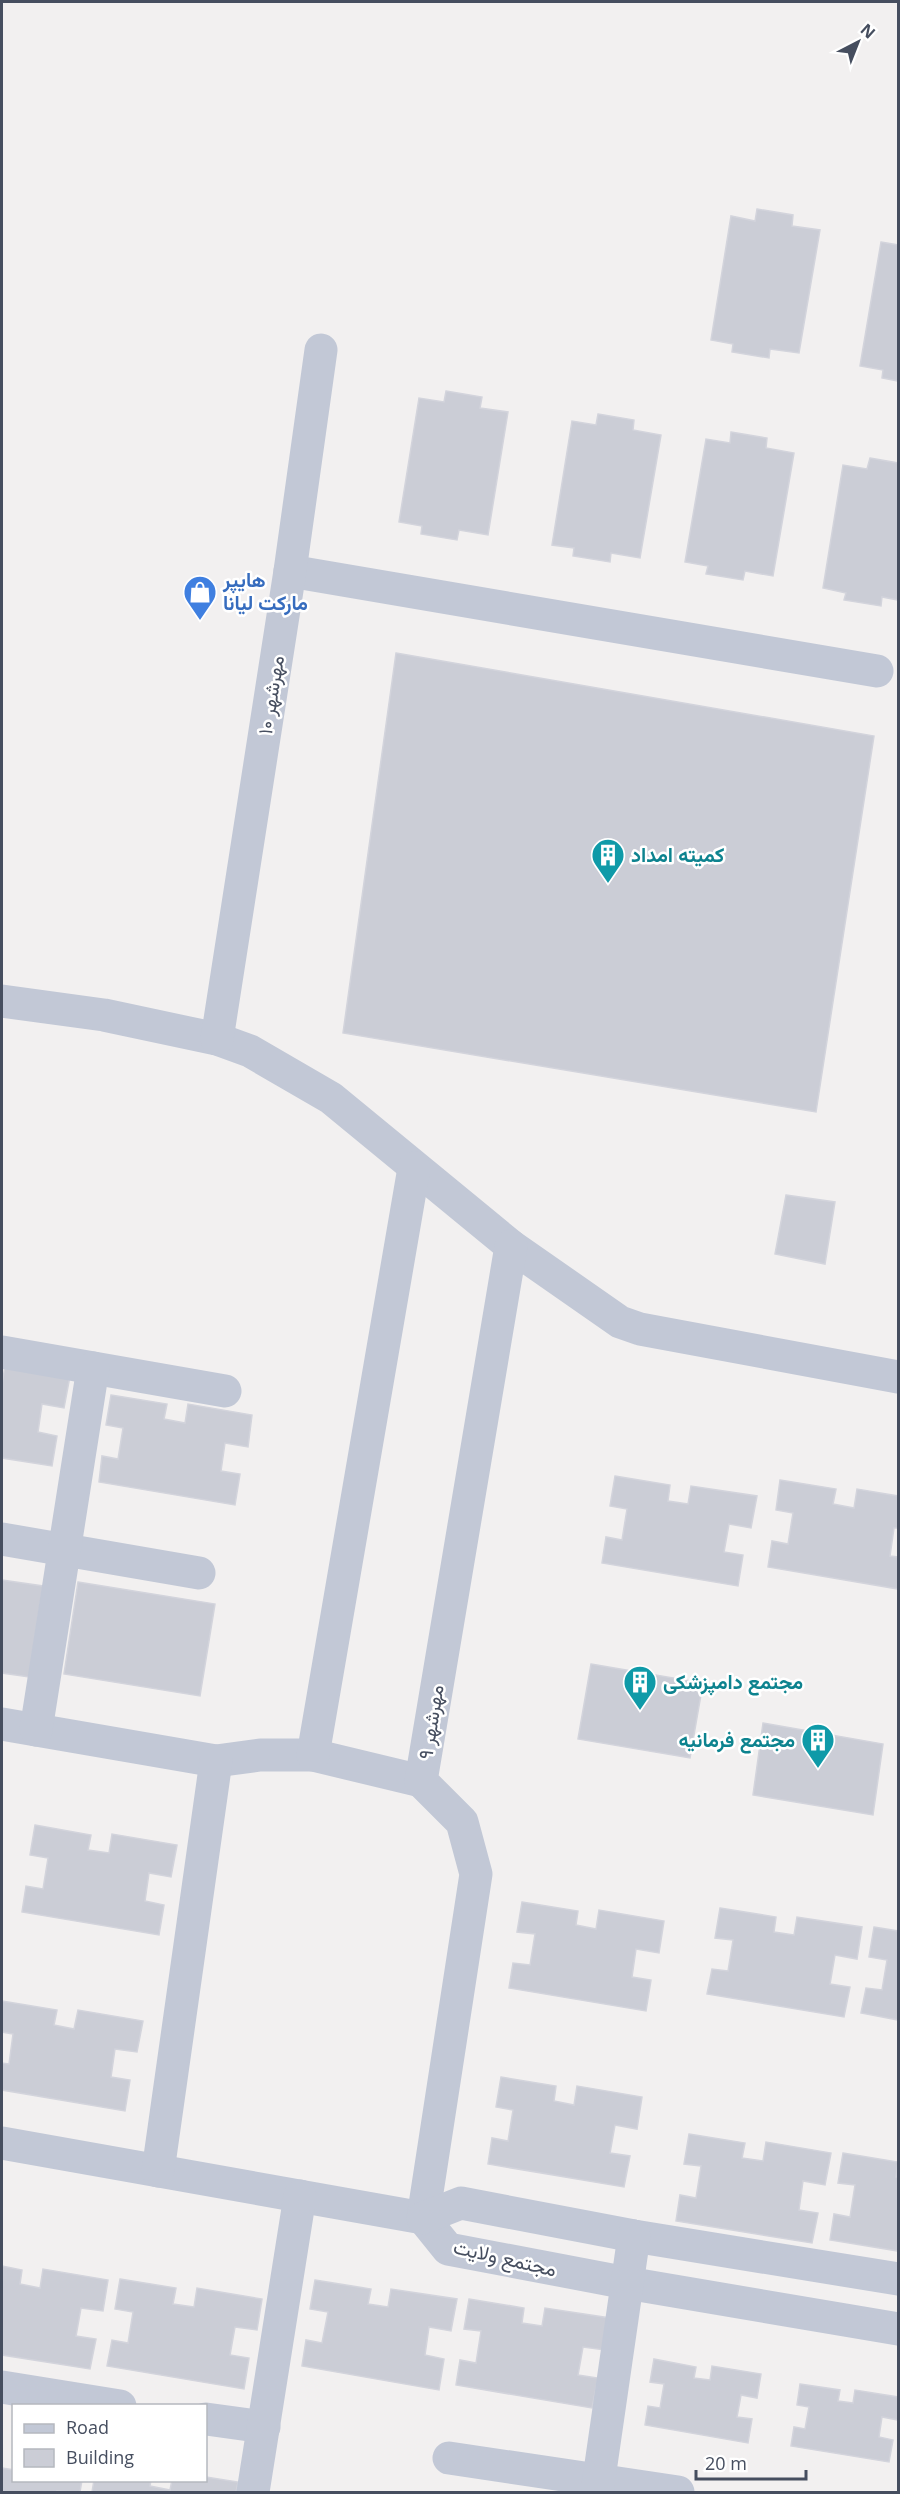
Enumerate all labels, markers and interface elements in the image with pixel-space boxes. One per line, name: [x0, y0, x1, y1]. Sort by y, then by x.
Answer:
north arrow: [828, 12, 888, 72]
text: N: [856, 18, 880, 43]
place label: هایپر مارکت لیانا: [222, 566, 308, 616]
shop icon: هایپر مارکت لیانا: [182, 574, 218, 621]
street label: مهرشهر ۱۰: [251, 653, 290, 736]
building icon: کمیته امداد: [590, 837, 626, 884]
place label: کمیته امداد: [631, 841, 724, 868]
building icon: مجتمع دامپزشکی: [622, 1664, 658, 1711]
place label: مجتمع دامپزشکی: [663, 1668, 803, 1696]
street label: مهرشهر ۹: [411, 1683, 450, 1761]
building icon: مجتمع فرمانیه: [800, 1722, 836, 1769]
place label: مجتمع فرمانیه: [679, 1726, 795, 1754]
street label: مجتمع ولایت: [451, 2233, 559, 2283]
legend: [12, 2404, 207, 2482]
text: Road: [66, 2415, 109, 2439]
scale bar: [696, 2443, 806, 2481]
text: Building: [66, 2445, 134, 2469]
text: 20 m: [705, 2451, 747, 2475]

